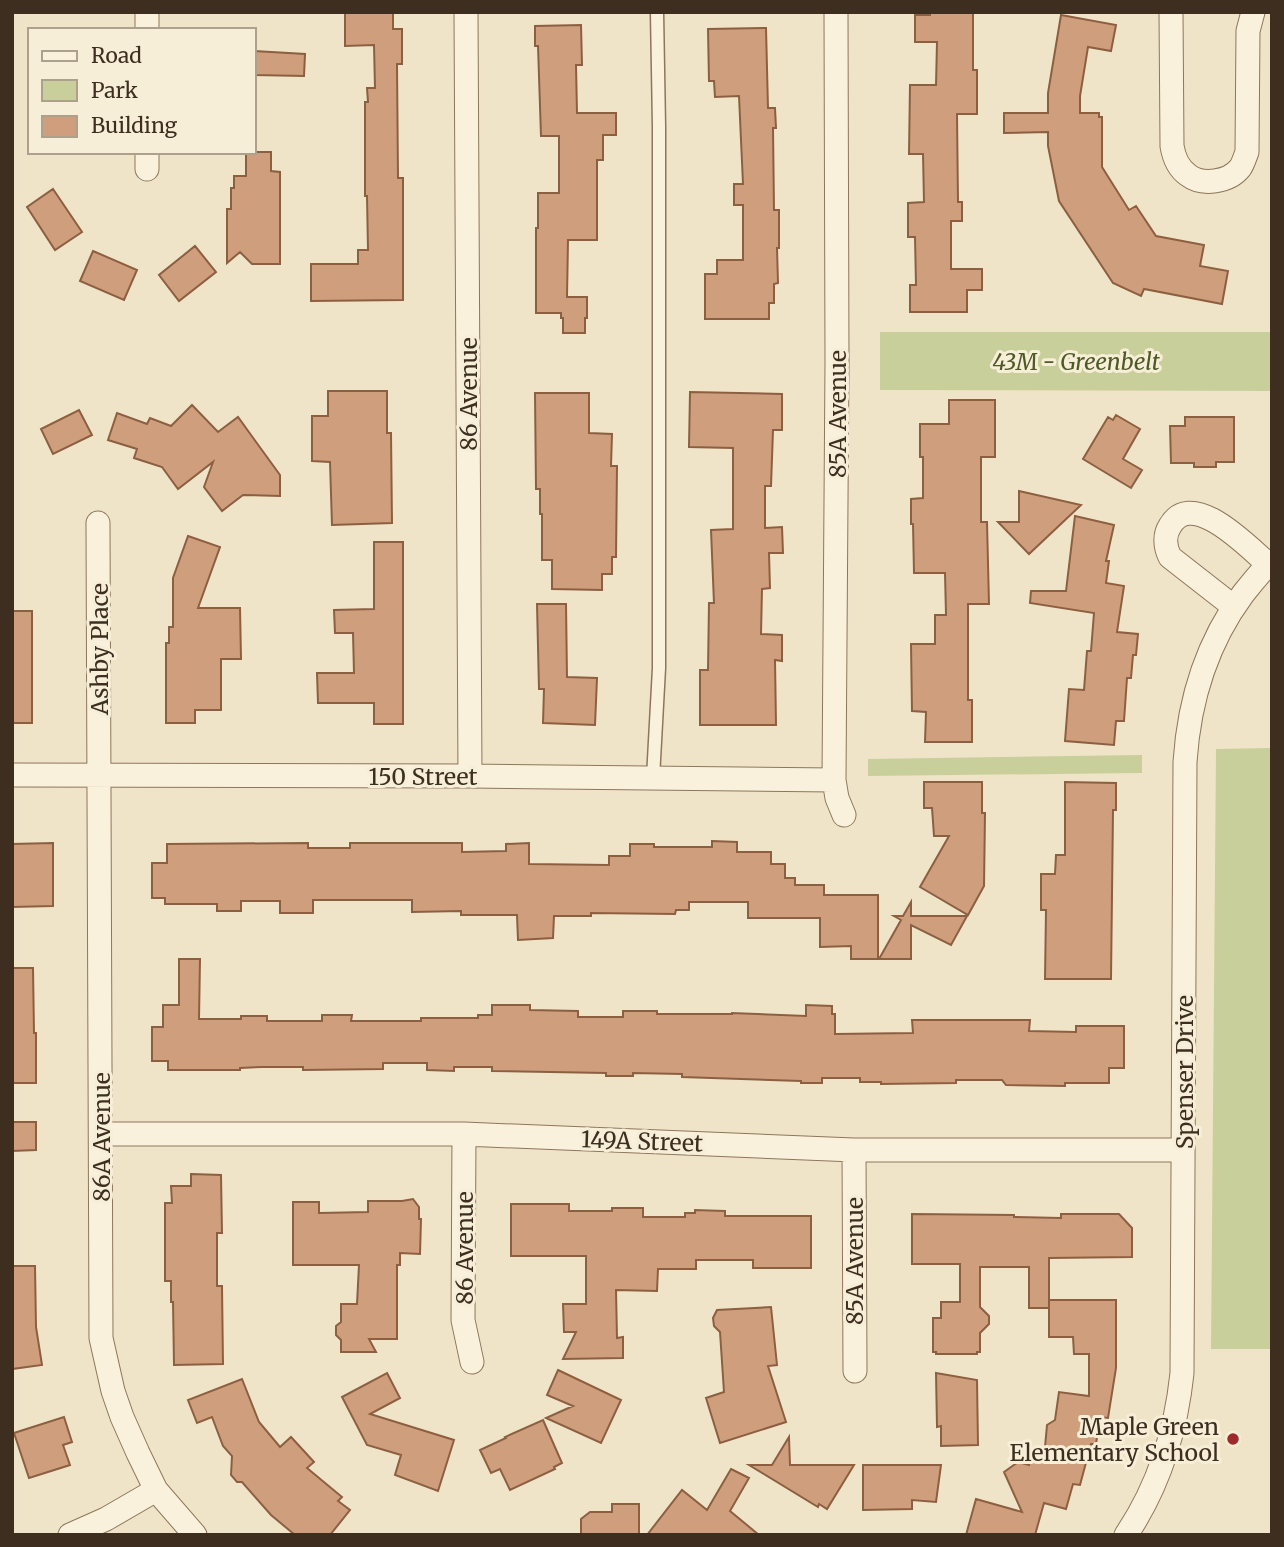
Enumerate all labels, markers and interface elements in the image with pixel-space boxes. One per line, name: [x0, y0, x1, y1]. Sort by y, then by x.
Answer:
legend: [28, 28, 256, 154]
text: Road: [91, 42, 142, 69]
text: Park: [91, 77, 138, 104]
text: Building: [91, 112, 178, 139]
street label: 86 Avenue: [454, 337, 483, 451]
park label: 43M - Greenbelt: [992, 347, 1160, 376]
street label: 85A Avenue: [823, 350, 852, 478]
street label: Ashby Place: [85, 583, 114, 716]
street label: 150 Street: [369, 762, 477, 791]
street label: Spenser Drive: [1170, 995, 1199, 1149]
street label: 86A Avenue: [87, 1072, 116, 1202]
street label: 149A Street: [581, 1124, 703, 1158]
street label: 86 Avenue: [450, 1191, 479, 1305]
street label: 85A Avenue: [840, 1197, 869, 1325]
place label: Maple Green Elementary School: [1010, 1412, 1219, 1467]
marker: Maple Green Elementary School: [1225, 1431, 1241, 1447]

